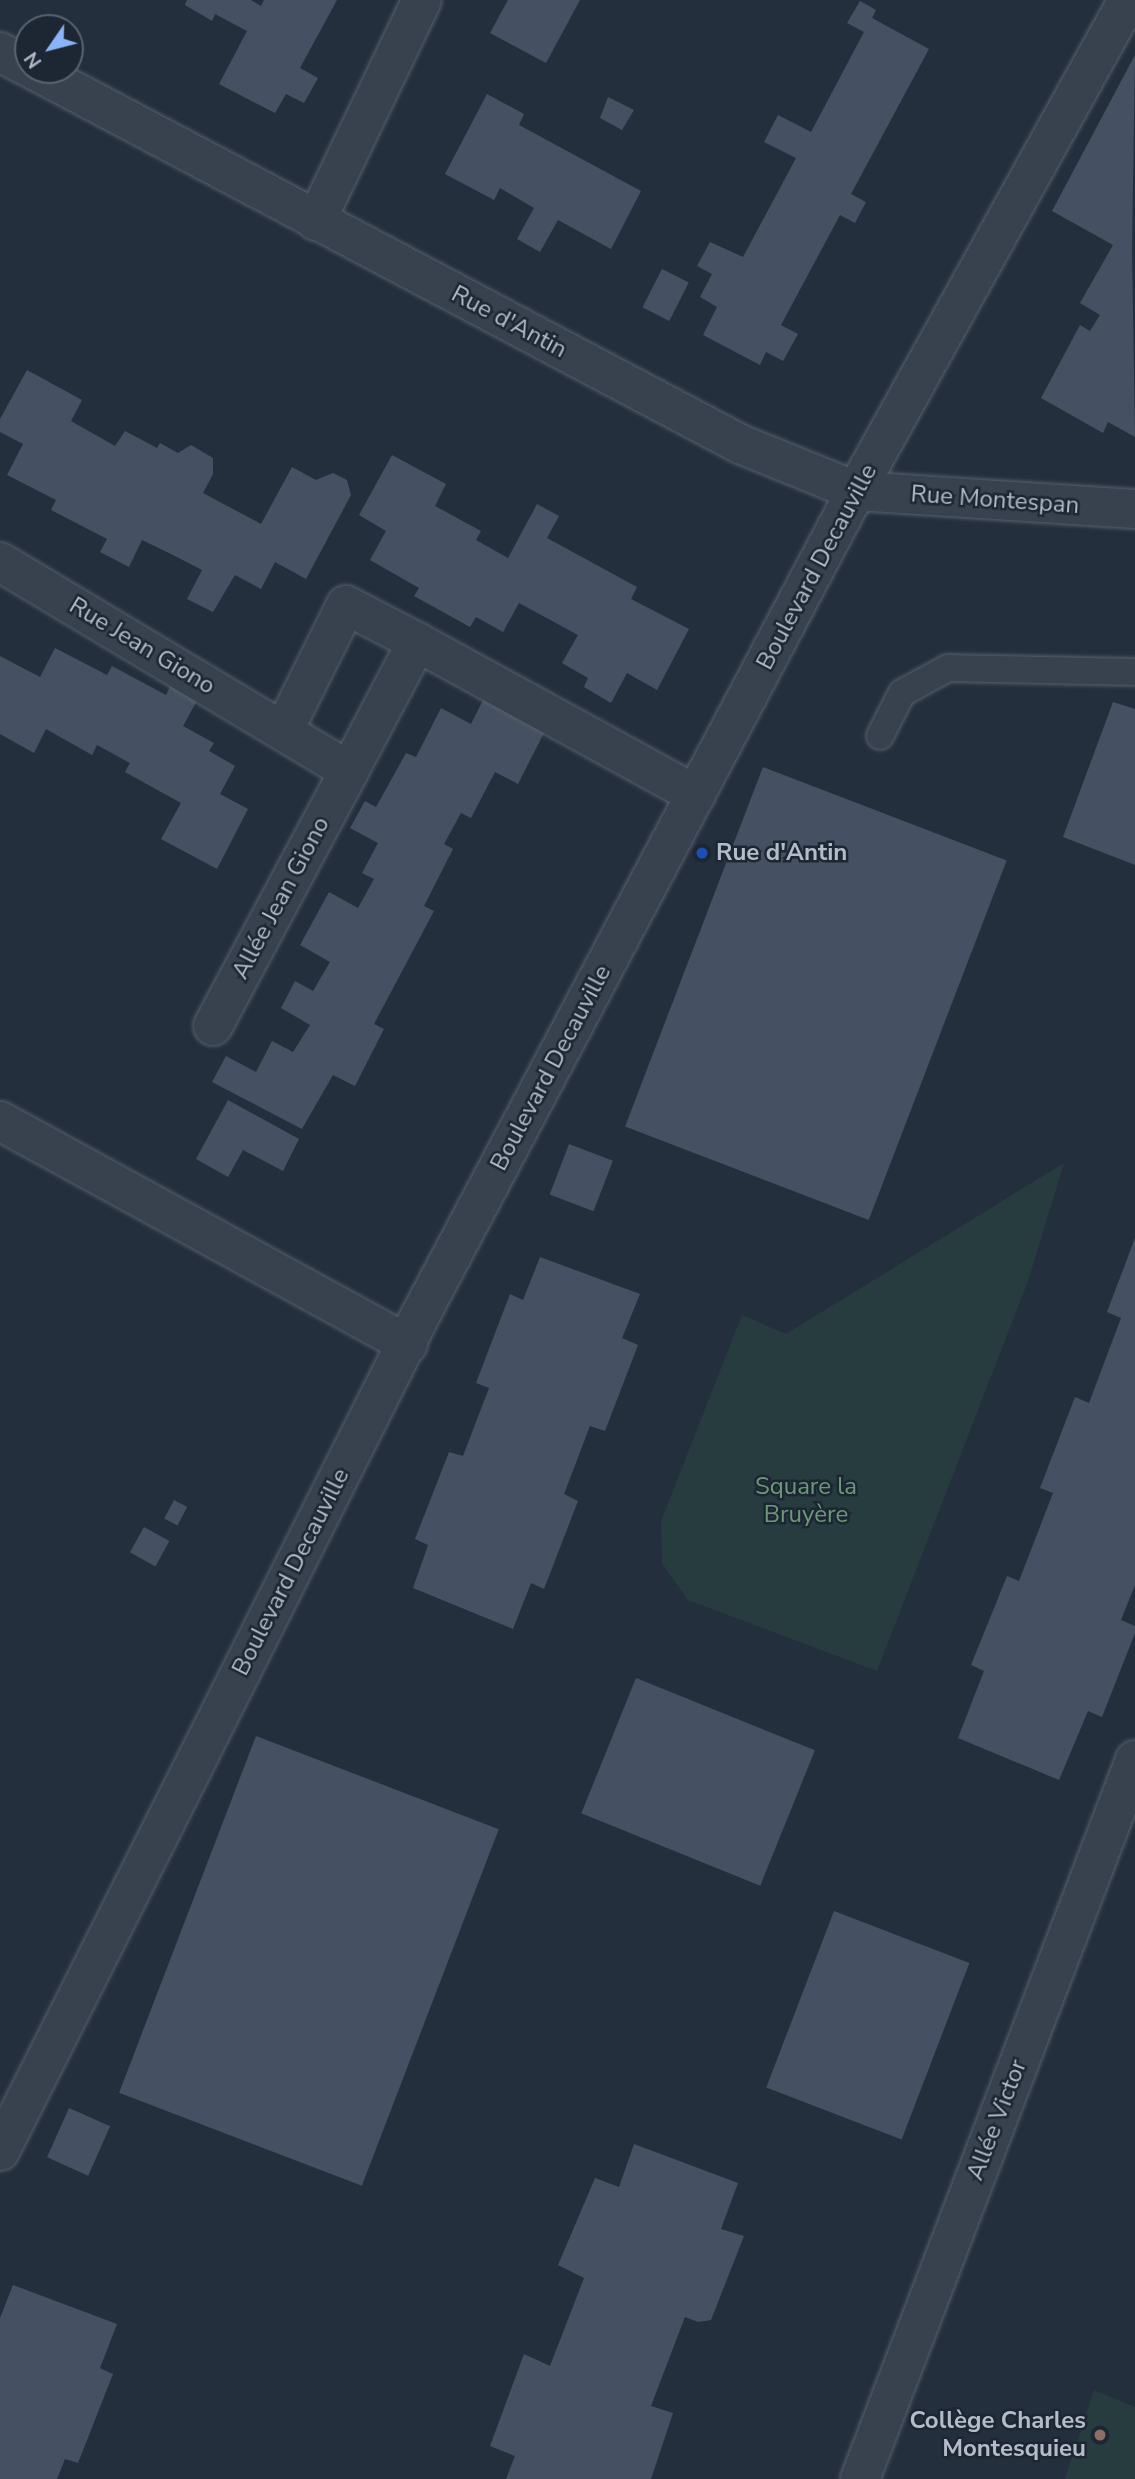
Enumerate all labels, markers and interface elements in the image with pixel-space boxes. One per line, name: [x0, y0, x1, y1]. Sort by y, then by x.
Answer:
north arrow: [14, 14, 84, 84]
text: N: [19, 47, 48, 73]
street label: Rue d'Antin: [446, 280, 572, 364]
street label: Boulevard Decauville: [751, 459, 883, 675]
street label: Rue Montespan: [910, 480, 1080, 520]
street label: Rue Jean Giono: [64, 591, 220, 701]
street label: Allée Jean Giono: [226, 812, 336, 984]
place label: Rue d'Antin: [716, 839, 847, 867]
marker: Rue d'Antin: [694, 845, 710, 861]
street label: Boulevard Decauville: [485, 960, 617, 1176]
street label: Boulevard Decauville: [226, 1464, 356, 1680]
park label: Square la Bruyère: [755, 1473, 857, 1529]
street label: Allée Victor: [961, 2056, 1033, 2184]
place label: Collège Charles Montesquieu: [909, 2407, 1086, 2463]
marker: Collège Charles Montesquieu: [1092, 2427, 1108, 2443]

